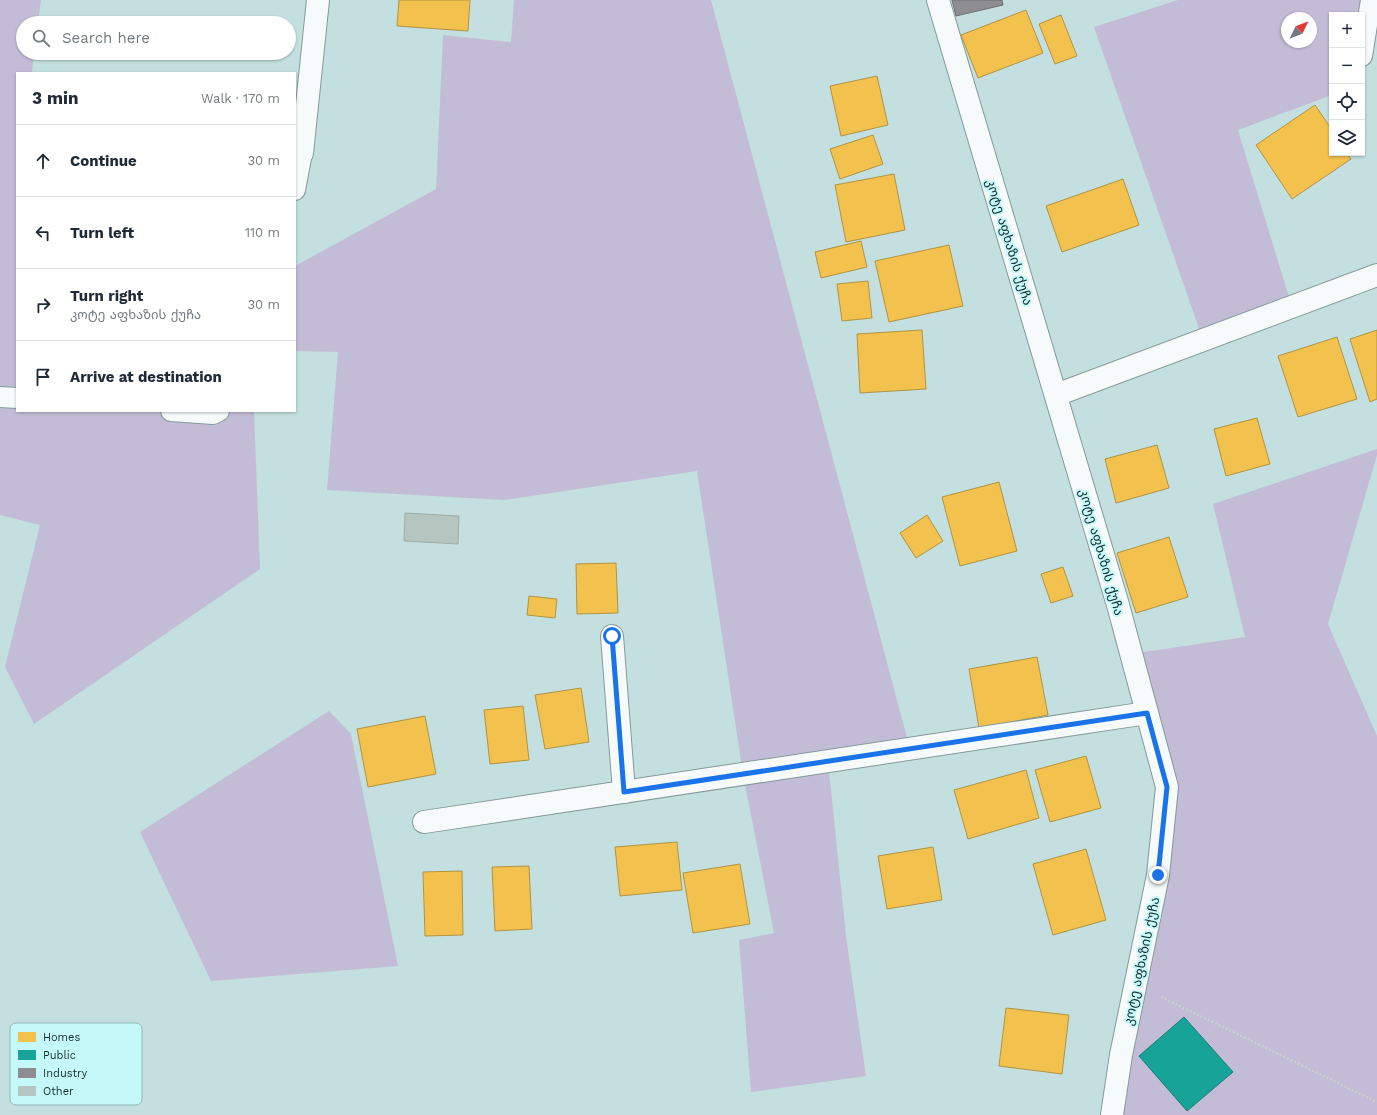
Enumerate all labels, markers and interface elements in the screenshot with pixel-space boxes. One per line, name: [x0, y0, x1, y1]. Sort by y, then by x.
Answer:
north arrow: [1281, 12, 1317, 48]
map controls: [1329, 12, 1365, 156]
button: +: [1329, 12, 1365, 48]
search box: [16, 16, 296, 60]
icon: search: [30, 27, 52, 49]
text: Search here: [62, 29, 150, 47]
button: −: [1329, 48, 1365, 84]
button: locate: [1329, 84, 1365, 120]
text: 3 min: [32, 88, 78, 108]
text: Walk · 170 m: [201, 91, 280, 106]
button: layers: [1329, 120, 1365, 156]
icon: ahead: [32, 150, 54, 172]
text: Continue: [70, 152, 137, 170]
text: 30 m: [248, 153, 280, 168]
street label: კოტე აფხაზის ქუჩა: [983, 177, 1036, 307]
icon: left: [32, 222, 54, 244]
text: Turn left: [70, 224, 134, 242]
text: 110 m: [245, 225, 280, 240]
text: Turn right: [70, 287, 143, 305]
icon: right: [32, 294, 54, 316]
text: 30 m: [248, 297, 280, 312]
text: კოტე აფხაზის ქუჩა: [70, 307, 201, 322]
icon: arrive: [32, 366, 54, 388]
text: Arrive at destination: [70, 368, 222, 386]
street label: კოტე აფხაზის ქუჩა: [1076, 487, 1127, 617]
route start: [603, 627, 621, 645]
route end: [1149, 866, 1167, 884]
street label: კოტე აფხაზის ქუჩა: [1121, 895, 1162, 1027]
legend: [10, 1023, 142, 1105]
text: Homes: [43, 1031, 80, 1044]
text: Public: [43, 1049, 76, 1062]
text: Industry: [43, 1067, 88, 1080]
text: Other: [43, 1085, 74, 1098]

